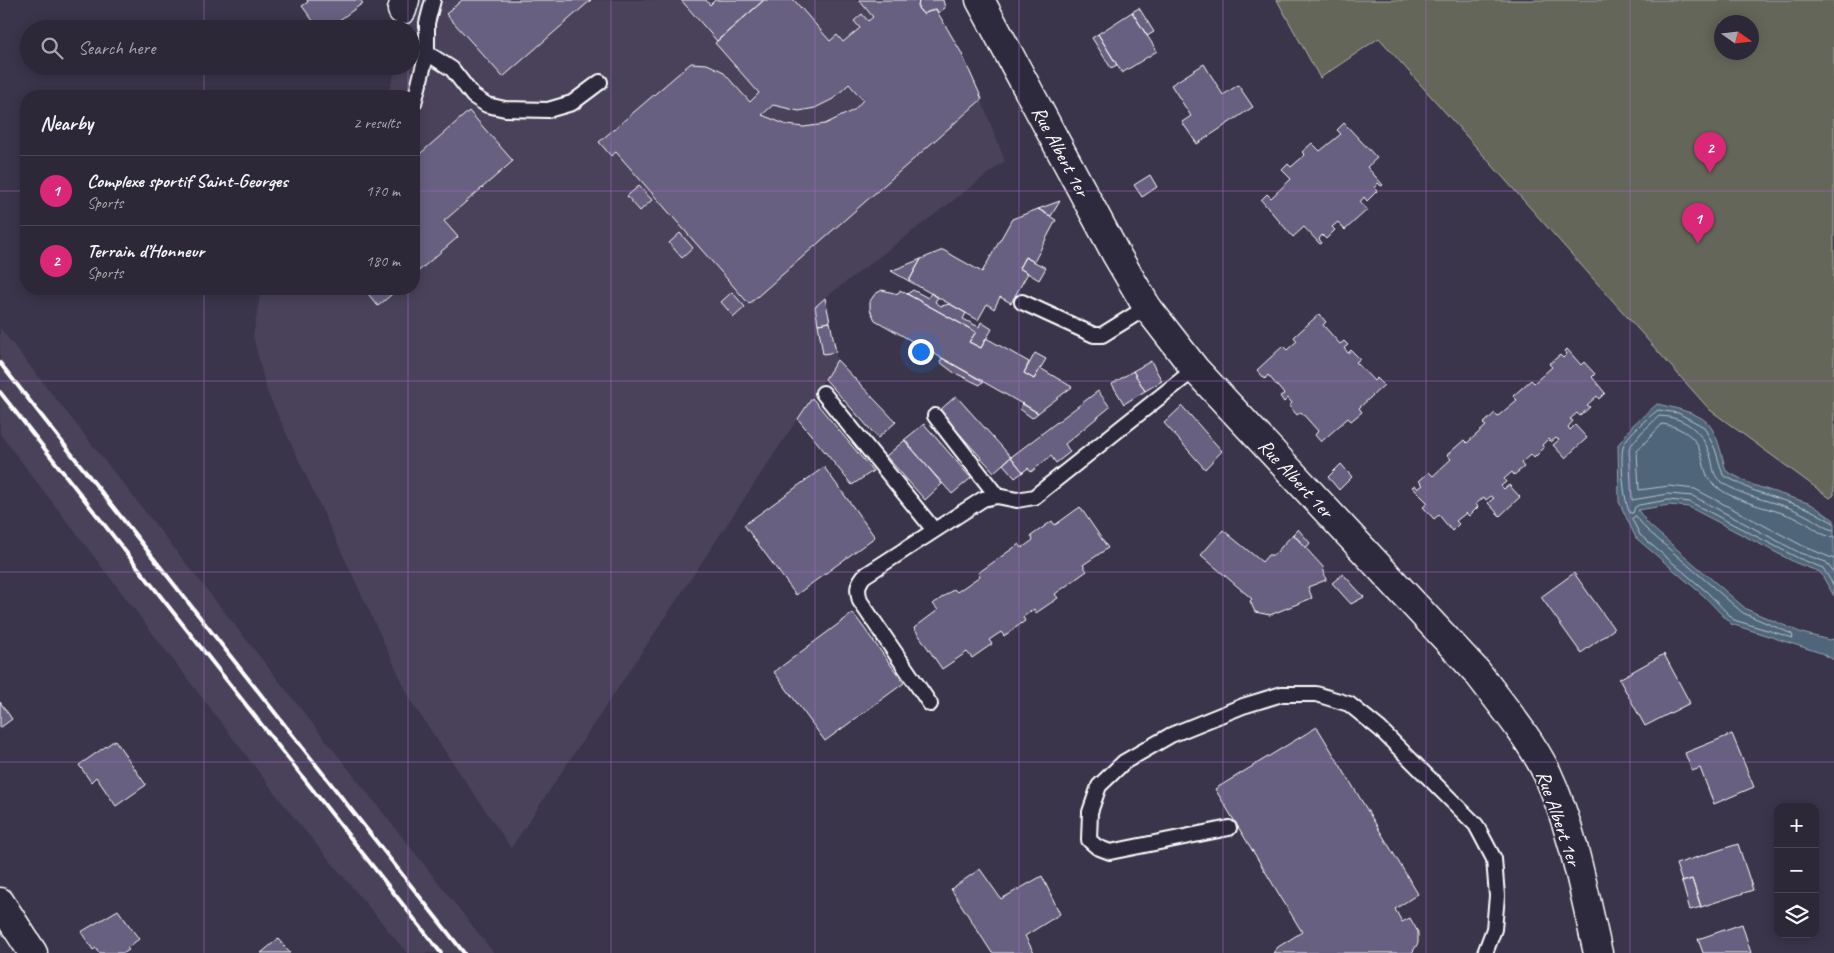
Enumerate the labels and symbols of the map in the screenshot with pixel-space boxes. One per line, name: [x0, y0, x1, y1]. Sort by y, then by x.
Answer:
north arrow: [1714, 15, 1759, 60]
street label: Rue Albert 1er: [1026, 102, 1096, 202]
pin: 2: [1694, 132, 1726, 173]
pin: 1: [1682, 203, 1714, 244]
your location: [908, 339, 934, 365]
street label: Rue Albert 1er: [1253, 434, 1340, 524]
street label: Rue Albert 1er: [1531, 767, 1587, 871]

